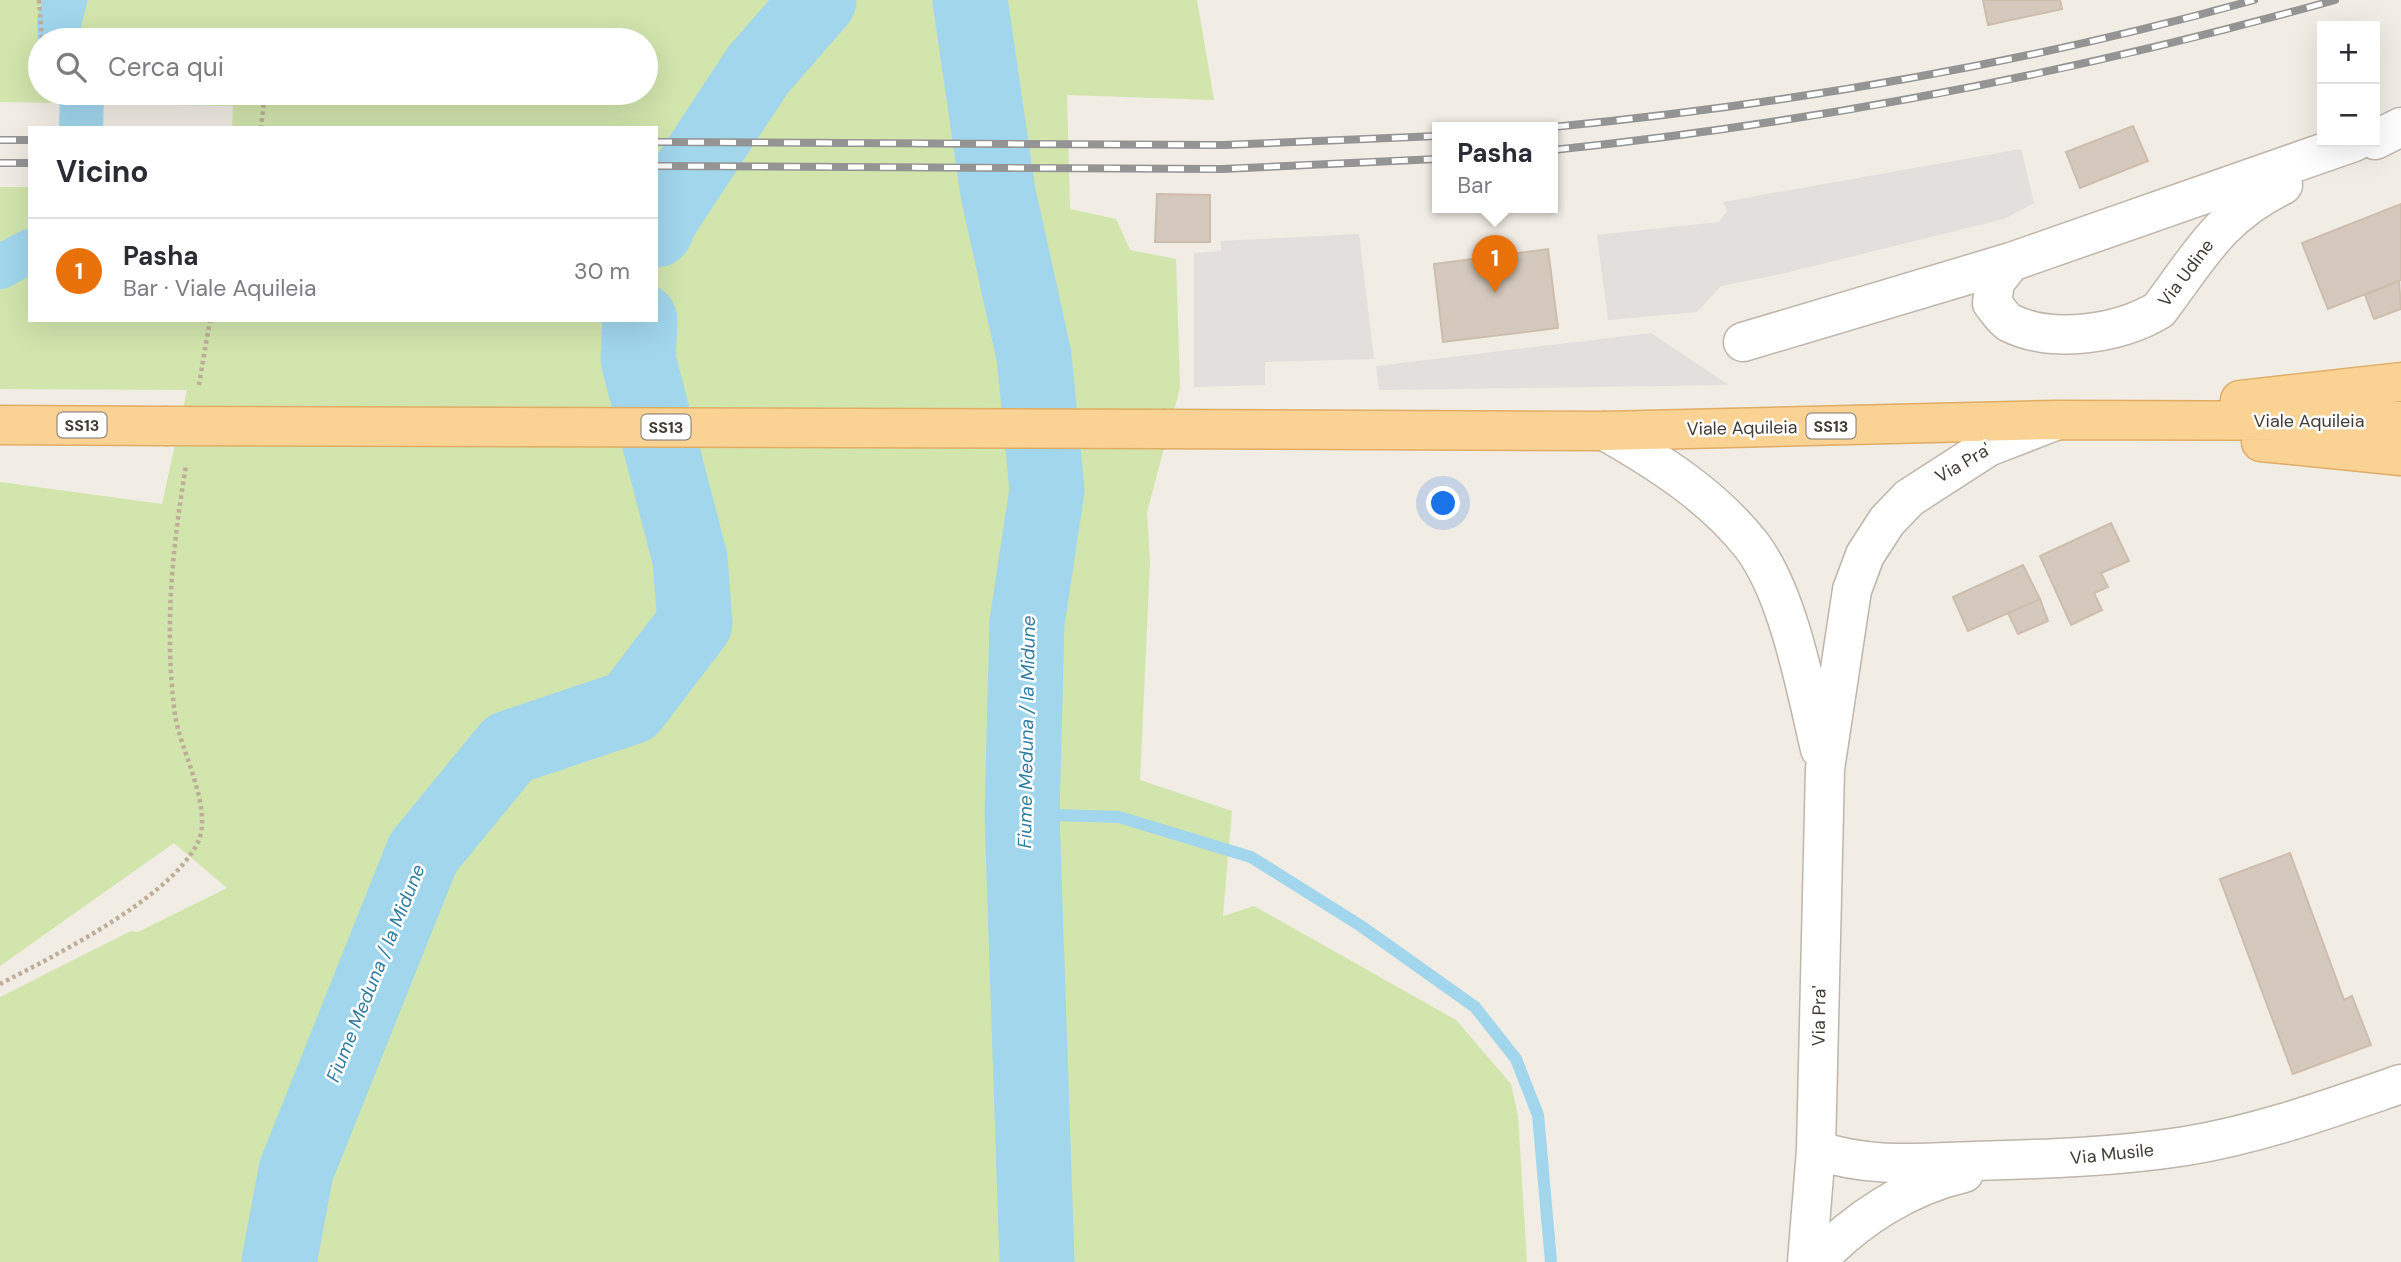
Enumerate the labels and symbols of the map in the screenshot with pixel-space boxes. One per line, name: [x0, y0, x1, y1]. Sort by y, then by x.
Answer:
street label: Via Udine: [2153, 234, 2219, 312]
pin: 1: [1472, 235, 1518, 293]
street label: Viale Aquileia: [2254, 409, 2364, 433]
road number: SS13: [57, 412, 106, 438]
road number: SS13: [642, 414, 690, 440]
road number: SS13: [1806, 414, 1856, 438]
street label: Viale Aquileia: [1686, 415, 1798, 441]
street label: Via Pra': [1931, 437, 1995, 489]
your location: [1426, 486, 1460, 520]
water label: Fiume Meduna / la Midune: [1012, 615, 1041, 849]
water label: Fiume Meduna / la Midune: [320, 860, 431, 1086]
street label: Via Pra': [1806, 985, 1832, 1047]
street label: Via Musile: [2069, 1138, 2155, 1170]

